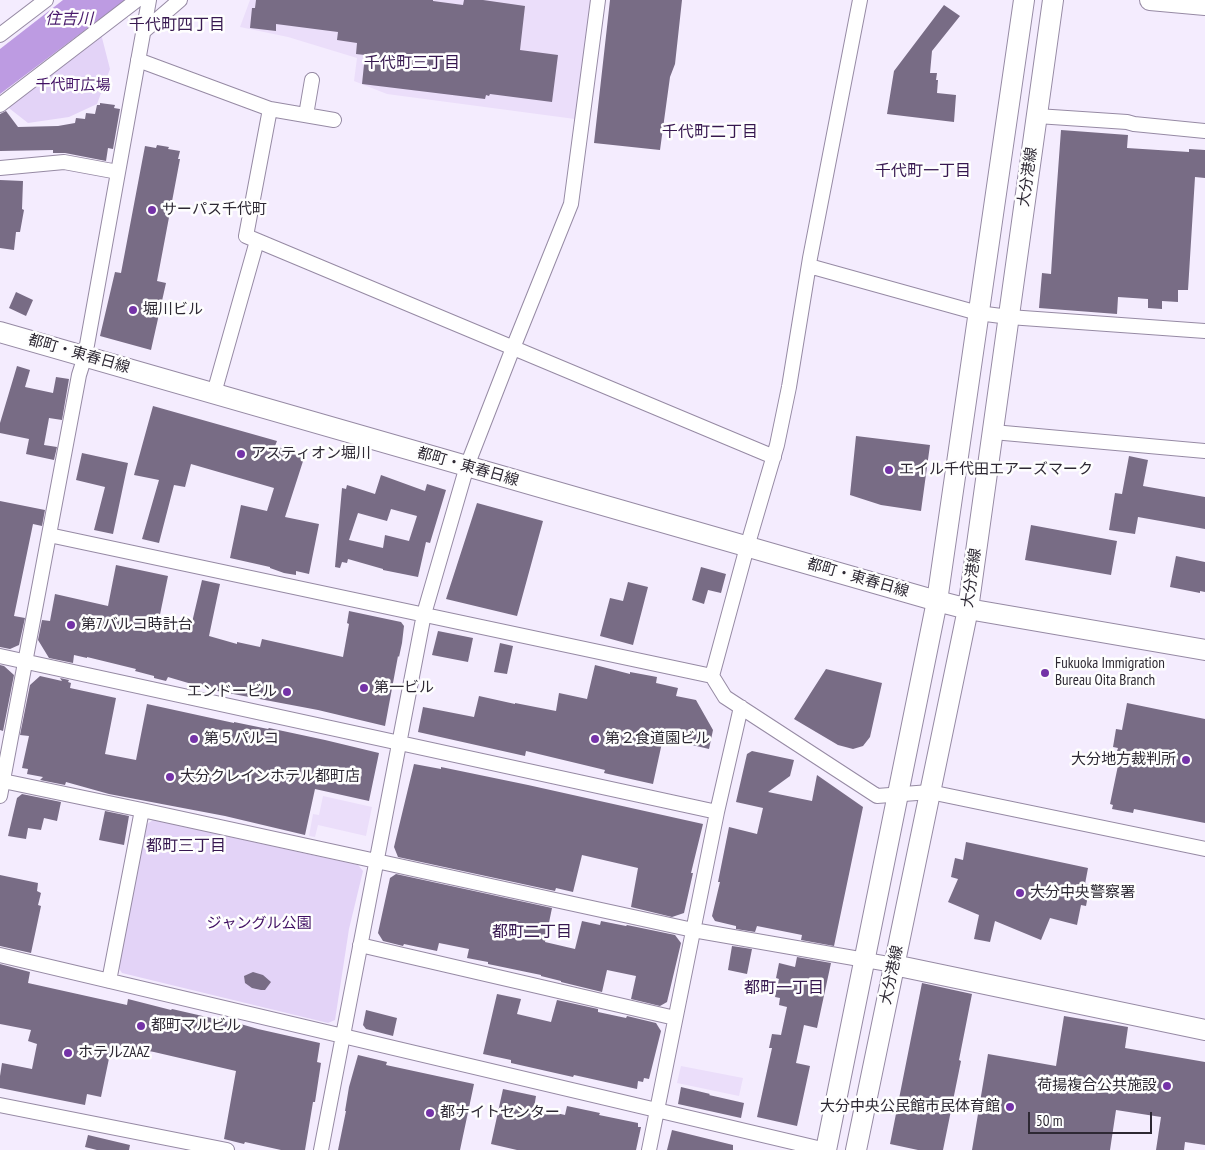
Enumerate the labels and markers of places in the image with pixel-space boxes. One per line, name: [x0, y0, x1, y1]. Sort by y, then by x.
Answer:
place label: サーパス千代町: [162, 201, 267, 219]
marker: サーパス千代町: [146, 204, 158, 216]
place label: 堀川ビル: [143, 301, 203, 319]
marker: 堀川ビル: [127, 304, 139, 316]
place label: アスティオン堀川: [251, 445, 371, 463]
marker: アスティオン堀川: [235, 448, 247, 460]
place label: エイル千代田エアーズマーク: [899, 461, 1093, 479]
marker: エイル千代田エアーズマーク: [883, 464, 895, 476]
place label: 第7バルコ時計台: [81, 616, 193, 634]
marker: 第7バルコ時計台: [65, 619, 77, 631]
place label: Fukuoka Immigration Bureau Oita Branch: [1055, 655, 1165, 690]
marker: Fukuoka Immigration Bureau Oita Branch: [1039, 667, 1051, 679]
place label: 第一ビル: [374, 679, 434, 697]
marker: 第一ビル: [358, 682, 370, 694]
place label: エンドービル: [187, 683, 277, 701]
marker: エンドービル: [281, 686, 293, 698]
place label: 第５パルコ: [204, 730, 279, 748]
place label: 第２食道園ビル: [605, 730, 710, 748]
marker: 第５パルコ: [188, 733, 200, 745]
marker: 第２食道園ビル: [589, 733, 601, 745]
place label: 大分地方裁判所: [1071, 751, 1176, 769]
marker: 大分地方裁判所: [1180, 754, 1192, 766]
place label: 大分クレインホテル都町店: [180, 768, 360, 786]
marker: 大分クレインホテル都町店: [164, 771, 176, 783]
place label: 大分中央警察署: [1030, 884, 1135, 902]
marker: 大分中央警察署: [1014, 887, 1026, 899]
place label: 都町マルビル: [151, 1017, 241, 1035]
marker: 都町マルビル: [135, 1020, 147, 1032]
place label: ホテルZAAZ: [78, 1044, 150, 1062]
marker: ホテルZAAZ: [62, 1047, 74, 1059]
place label: 荷揚複合公共施設: [1037, 1077, 1157, 1095]
marker: 荷揚複合公共施設: [1161, 1080, 1173, 1092]
place label: 大分中央公民館市民体育館: [820, 1098, 1000, 1116]
marker: 大分中央公民館市民体育館: [1004, 1101, 1016, 1113]
place label: 都ナイトセンター: [440, 1104, 560, 1122]
marker: 都ナイトセンター: [424, 1107, 436, 1119]

